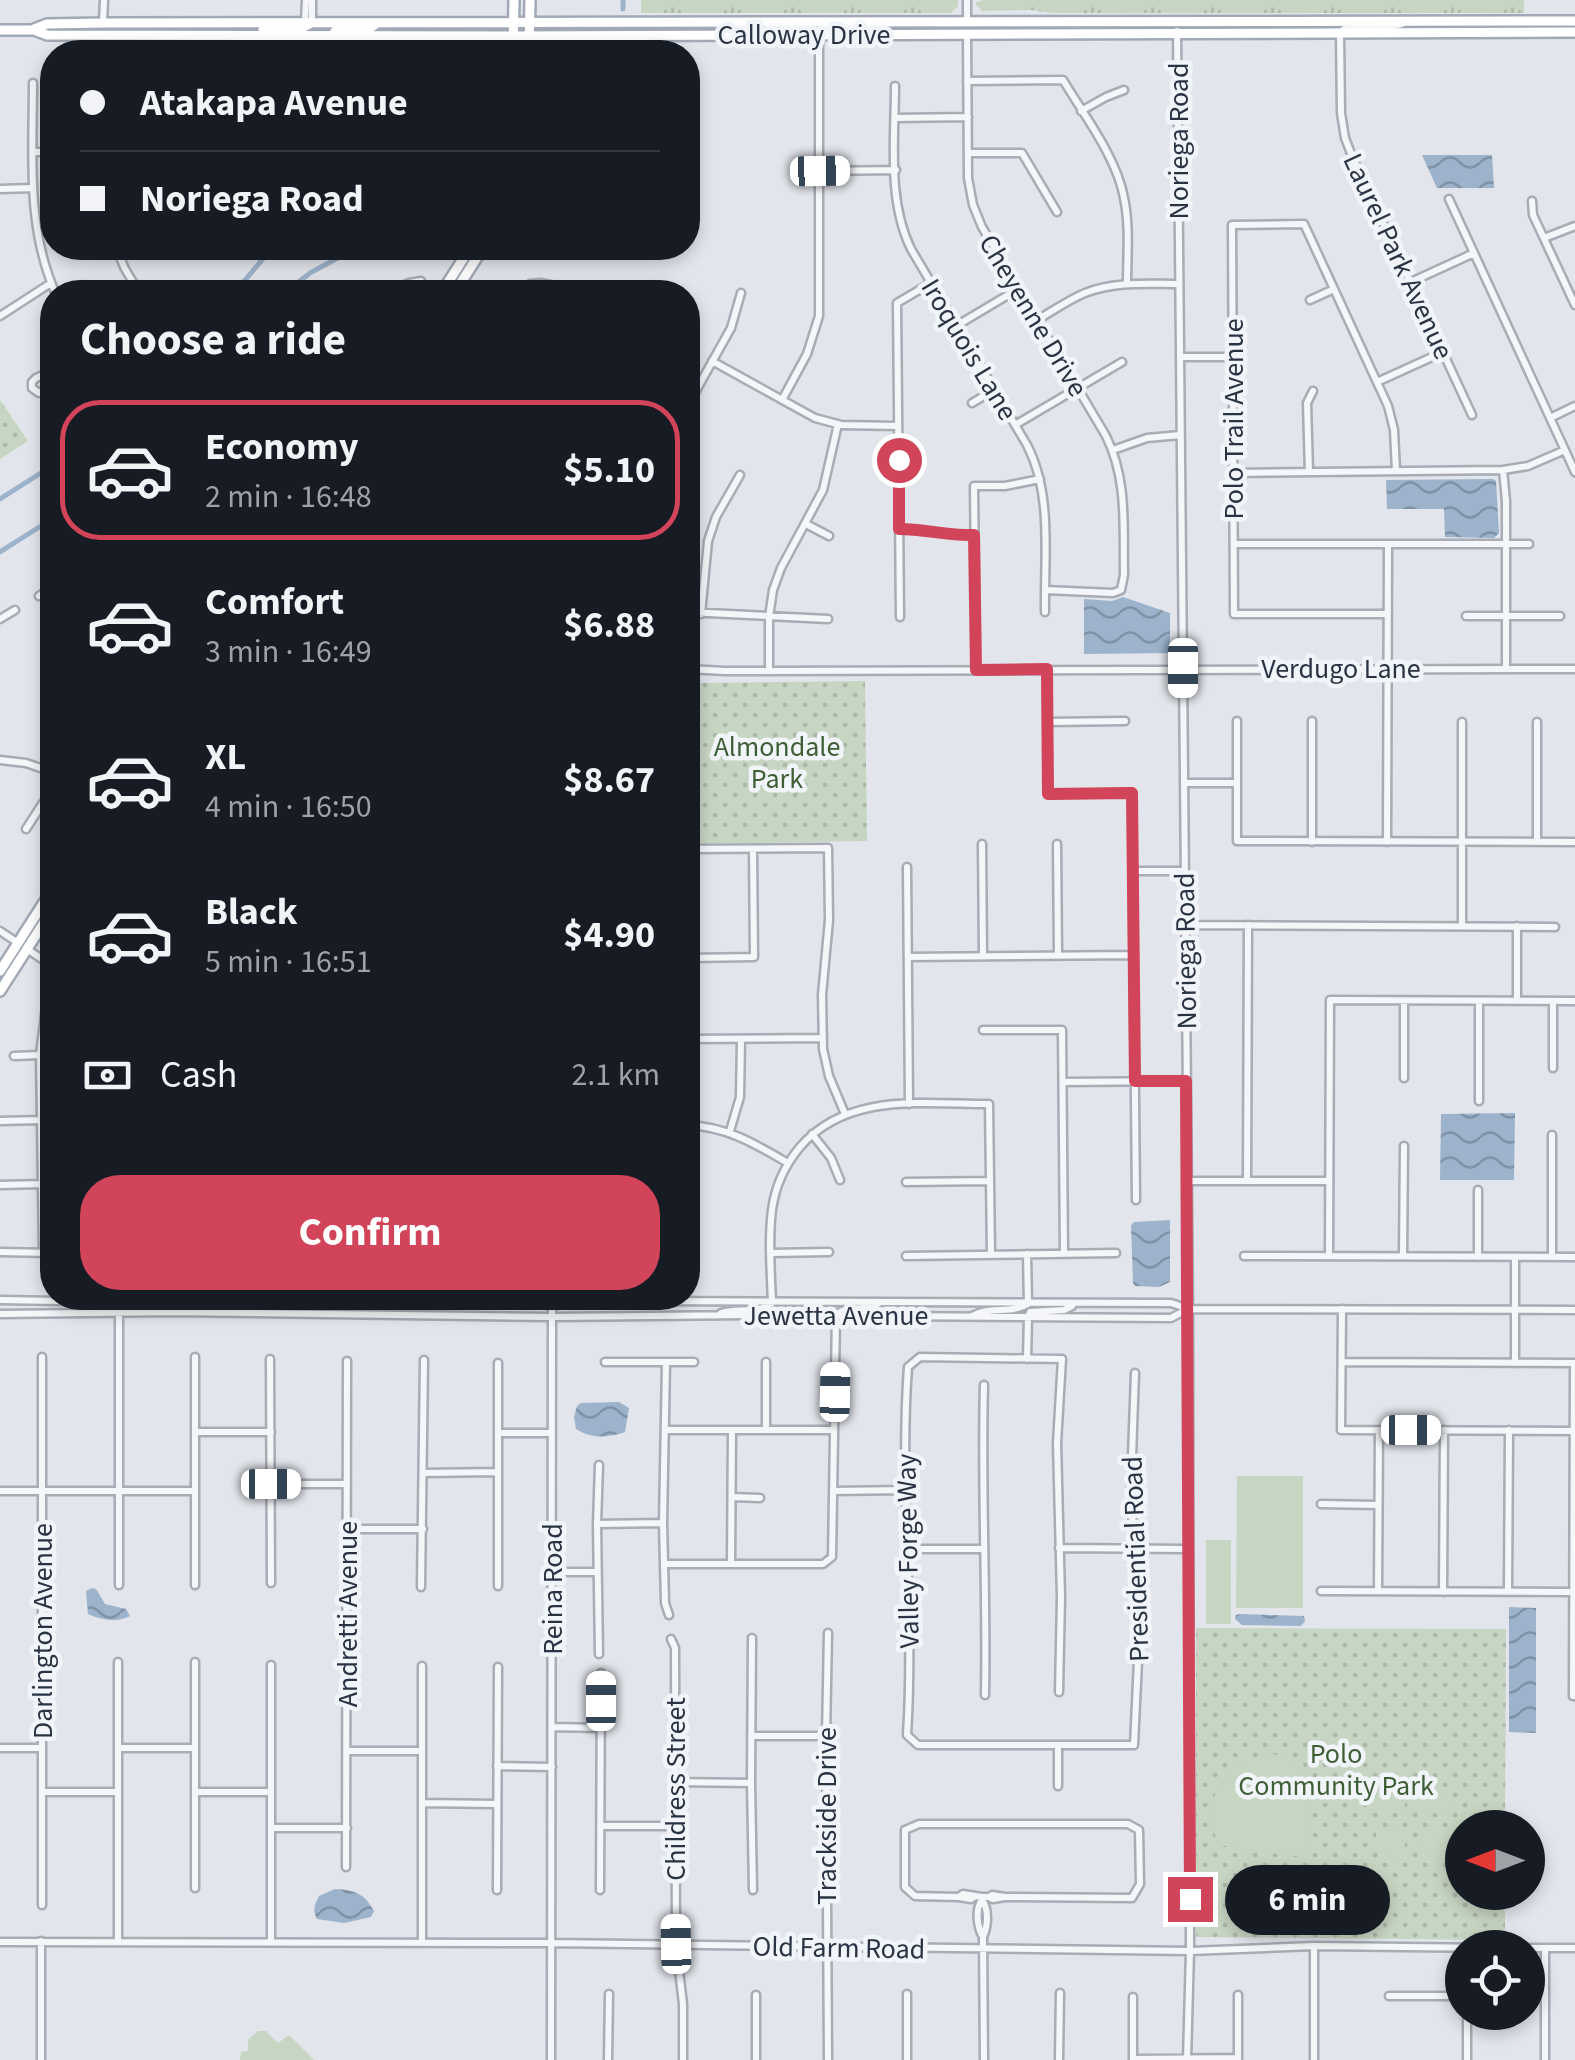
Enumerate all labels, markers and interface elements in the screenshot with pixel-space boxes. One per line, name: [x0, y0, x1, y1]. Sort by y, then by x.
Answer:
street label: Calloway Drive: [718, 15, 890, 55]
street label: Noriega Road: [1159, 63, 1199, 219]
text: Atakapa Avenue: [140, 76, 408, 130]
street label: Laurel Park Avenue: [1333, 147, 1463, 366]
car: [790, 155, 850, 187]
text: Noriega Road: [140, 172, 364, 226]
street label: Cheyenne Drive: [969, 227, 1097, 404]
street label: Iroquois Lane: [911, 271, 1027, 428]
text: Choose a ride: [80, 308, 346, 372]
street label: Polo Trail Avenue: [1214, 318, 1254, 520]
text: Economy: [205, 420, 358, 474]
icon: car: [85, 425, 175, 515]
route start: [877, 438, 922, 483]
text: $5.10: [563, 443, 655, 497]
text: 2 min · 16:48: [205, 474, 372, 520]
text: Comfort: [205, 575, 344, 629]
icon: car: [85, 580, 175, 670]
text: $6.88: [563, 598, 655, 652]
text: 3 min · 16:49: [205, 629, 372, 675]
car: [1168, 638, 1198, 698]
street label: Verdugo Lane: [1261, 649, 1421, 689]
park label: Almondale Park: [714, 727, 840, 799]
text: XL: [205, 730, 246, 784]
icon: car: [85, 735, 175, 825]
text: $8.67: [563, 753, 655, 807]
text: 4 min · 16:50: [205, 784, 372, 830]
street label: Noriega Road: [1165, 872, 1207, 1030]
text: Black: [205, 885, 298, 939]
icon: car: [85, 890, 175, 980]
text: $4.90: [563, 908, 655, 962]
text: 5 min · 16:51: [205, 939, 372, 985]
icon: cash: [80, 1048, 135, 1103]
text: Cash: [160, 1048, 237, 1102]
text: 2.1 km: [571, 1052, 660, 1098]
button: Confirm: [80, 1175, 660, 1290]
street label: Jewetta Avenue: [744, 1296, 928, 1336]
car: [819, 1362, 851, 1422]
car: [1381, 1415, 1441, 1445]
street label: Valley Forge Way: [886, 1453, 930, 1649]
street label: Presidential Road: [1112, 1455, 1160, 1663]
car: [241, 1469, 301, 1499]
street label: Andretti Avenue: [328, 1521, 368, 1707]
street label: Darlington Avenue: [23, 1523, 63, 1739]
street label: Reina Road: [533, 1523, 573, 1655]
car: [586, 1671, 616, 1731]
street label: Childress Street: [656, 1697, 696, 1881]
street label: Trackside Drive: [807, 1727, 847, 1905]
park label: Polo Community Park: [1238, 1734, 1434, 1806]
north arrow: [1445, 1810, 1545, 1910]
map controls: [1445, 1810, 1545, 2030]
callout: 6 min: [1225, 1864, 1390, 1934]
route end: [1168, 1877, 1213, 1922]
text: 6 min: [1269, 1877, 1346, 1923]
car: [660, 1914, 692, 1974]
street label: Old Farm Road: [752, 1926, 926, 1970]
button: locate: [1445, 1930, 1545, 2030]

